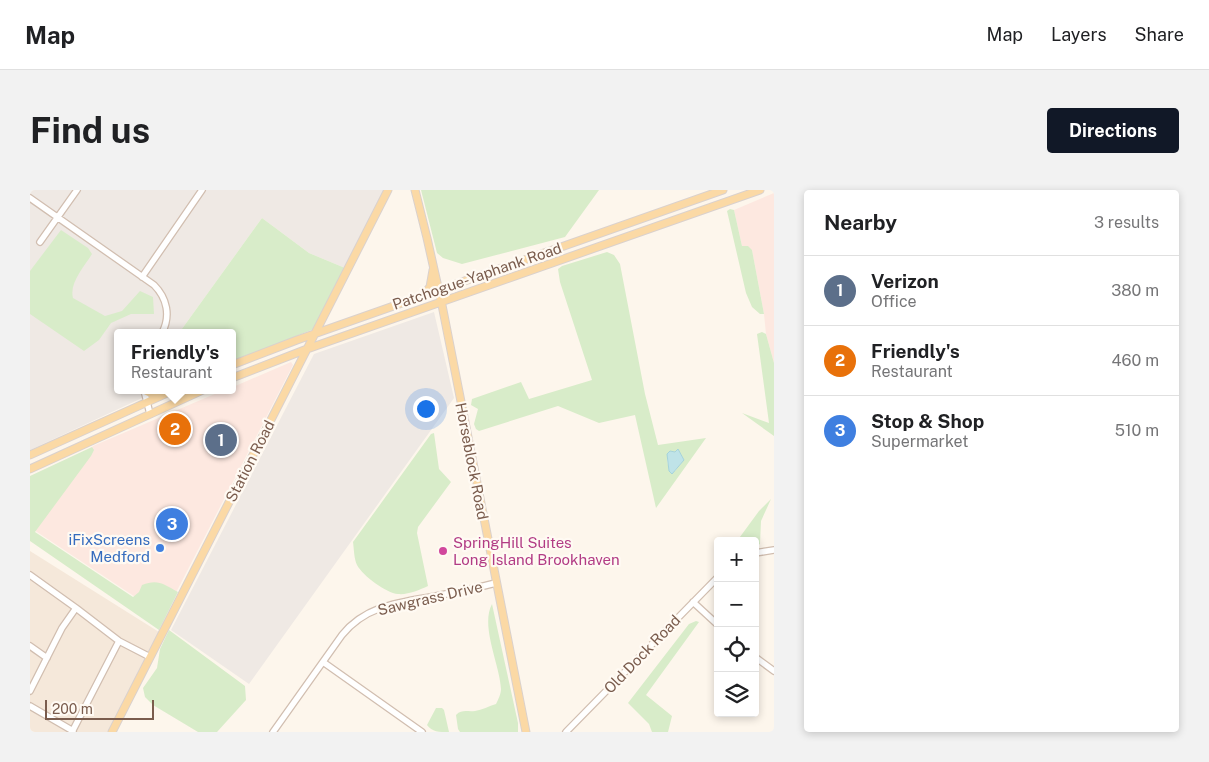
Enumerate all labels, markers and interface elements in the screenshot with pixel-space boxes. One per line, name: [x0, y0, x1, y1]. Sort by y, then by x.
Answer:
text: Map: [25, 21, 75, 49]
text: Map: [987, 24, 1023, 45]
text: Layers: [1051, 24, 1107, 45]
text: Share: [1135, 24, 1184, 45]
button: Directions: [1047, 108, 1179, 153]
text: Find us: [30, 110, 150, 151]
text: Nearby: [824, 210, 897, 235]
text: 3 results: [1094, 213, 1159, 232]
street label: Patchogue-Yaphank Road: [390, 239, 564, 313]
text: Verizon: [871, 270, 939, 292]
text: 1: [837, 281, 843, 300]
text: 380 m: [1111, 281, 1159, 300]
text: Office: [871, 292, 917, 311]
popup: [114, 329, 236, 394]
text: Friendly's: [871, 340, 960, 362]
text: Friendly's: [131, 341, 219, 363]
text: 2: [835, 351, 845, 370]
text: 460 m: [1112, 351, 1159, 370]
text: Restaurant: [871, 362, 953, 381]
text: Restaurant: [131, 363, 213, 382]
your location: [413, 396, 439, 422]
street label: Horseblock Road: [452, 401, 492, 521]
pin: 2: [159, 410, 191, 448]
text: Stop & Shop: [871, 410, 984, 432]
street label: Station Road: [222, 417, 278, 505]
pin: 1: [205, 421, 237, 459]
text: 3: [835, 421, 845, 440]
text: 510 m: [1115, 421, 1159, 440]
text: Supermarket: [871, 432, 968, 451]
pin: 3: [156, 505, 188, 543]
place label: iFixScreens Medford: [68, 531, 150, 565]
place label: SpringHill Suites Long Island Brookhaven: [453, 534, 620, 568]
map controls: [714, 537, 759, 717]
button: +: [714, 537, 759, 582]
marker: iFixScreens Medford: [154, 542, 166, 554]
marker: SpringHill Suites Long Island Brookhaven: [437, 545, 449, 557]
street label: Sawgrass Drive: [376, 578, 484, 618]
button: −: [714, 582, 759, 627]
street label: Old Dock Road: [600, 611, 684, 697]
button: locate: [714, 627, 759, 672]
button: layers: [714, 672, 759, 717]
scale bar: [45, 697, 154, 720]
text: 200 m: [52, 701, 93, 717]

